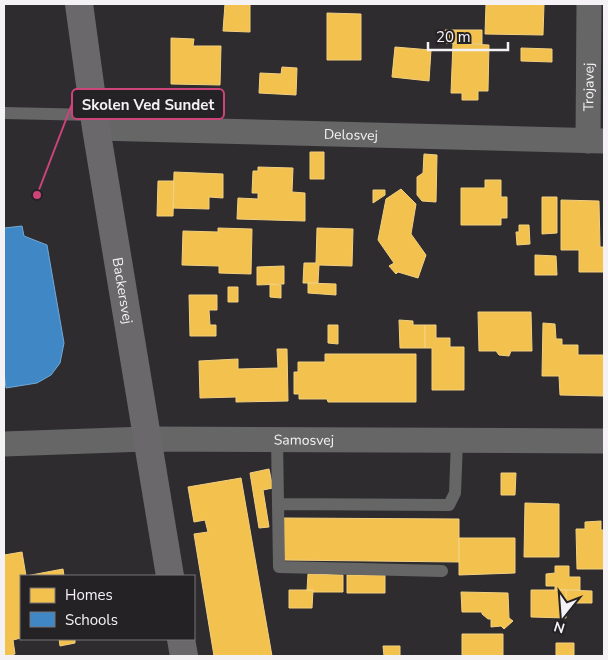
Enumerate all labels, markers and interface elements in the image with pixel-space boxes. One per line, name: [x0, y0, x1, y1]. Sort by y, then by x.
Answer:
scale bar: [428, 20, 508, 52]
text: 20 m: [436, 27, 471, 47]
street label: Trojavej: [579, 63, 599, 111]
callout: Skolen Ved Sundet: [72, 89, 224, 119]
text: Skolen Ved Sundet: [82, 95, 214, 115]
street label: Delosvej: [324, 125, 378, 145]
street label: Backersvej: [108, 256, 137, 325]
street label: Samosvej: [274, 431, 334, 450]
legend: [20, 575, 195, 640]
text: Homes: [65, 585, 113, 605]
north arrow: [538, 590, 588, 640]
text: Schools: [65, 610, 118, 630]
text: N: [552, 616, 567, 638]

